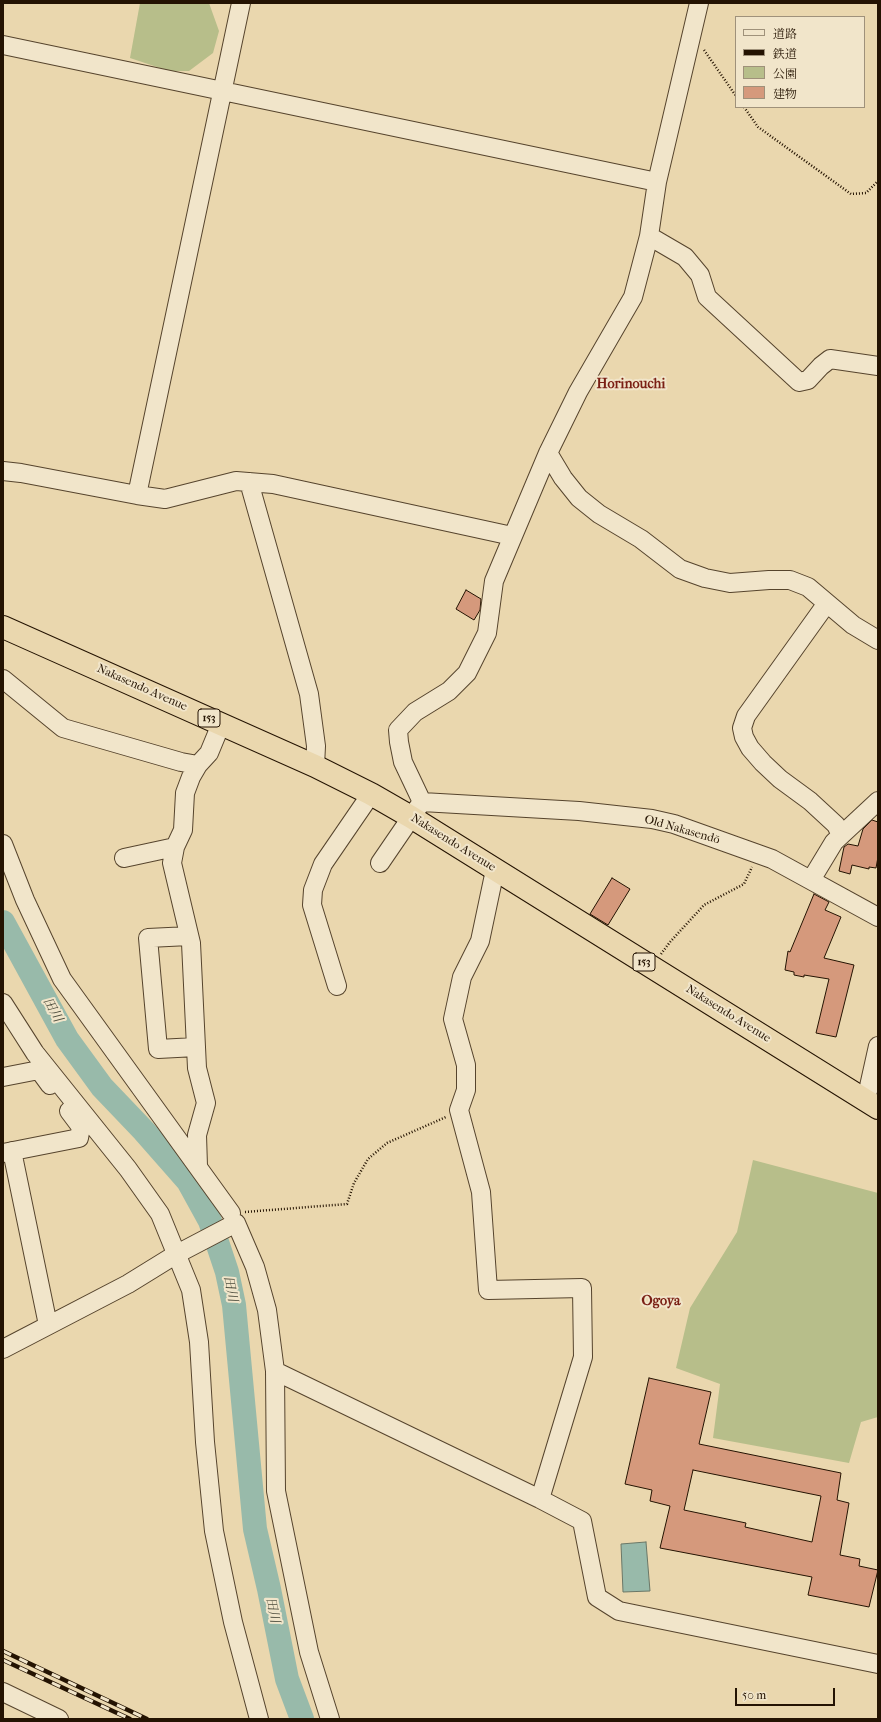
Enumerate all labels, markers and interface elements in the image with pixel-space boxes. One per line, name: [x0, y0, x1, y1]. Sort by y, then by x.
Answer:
legend: [735, 16, 865, 108]
text: 道路: [773, 27, 797, 41]
text: 鉄道: [773, 47, 797, 61]
text: 公園: [773, 67, 797, 81]
text: 建物: [773, 87, 797, 101]
district label: Horinouchi: [597, 377, 665, 393]
street label: Nakasendo Avenue: [95, 662, 189, 714]
road number: 153: [198, 709, 220, 727]
street label: Nakasendo Avenue: [408, 811, 498, 875]
street label: Old Nakasendō: [643, 812, 721, 848]
road number: 153: [633, 953, 655, 971]
street label: Nakasendo Avenue: [683, 982, 773, 1046]
water label: 田川: [39, 995, 65, 1025]
water label: 田川: [220, 1275, 240, 1303]
district label: Ogoya: [642, 1294, 680, 1310]
water label: 田川: [262, 1596, 282, 1624]
scale bar: [737, 1680, 837, 1706]
text: 50 m: [742, 1688, 766, 1702]

